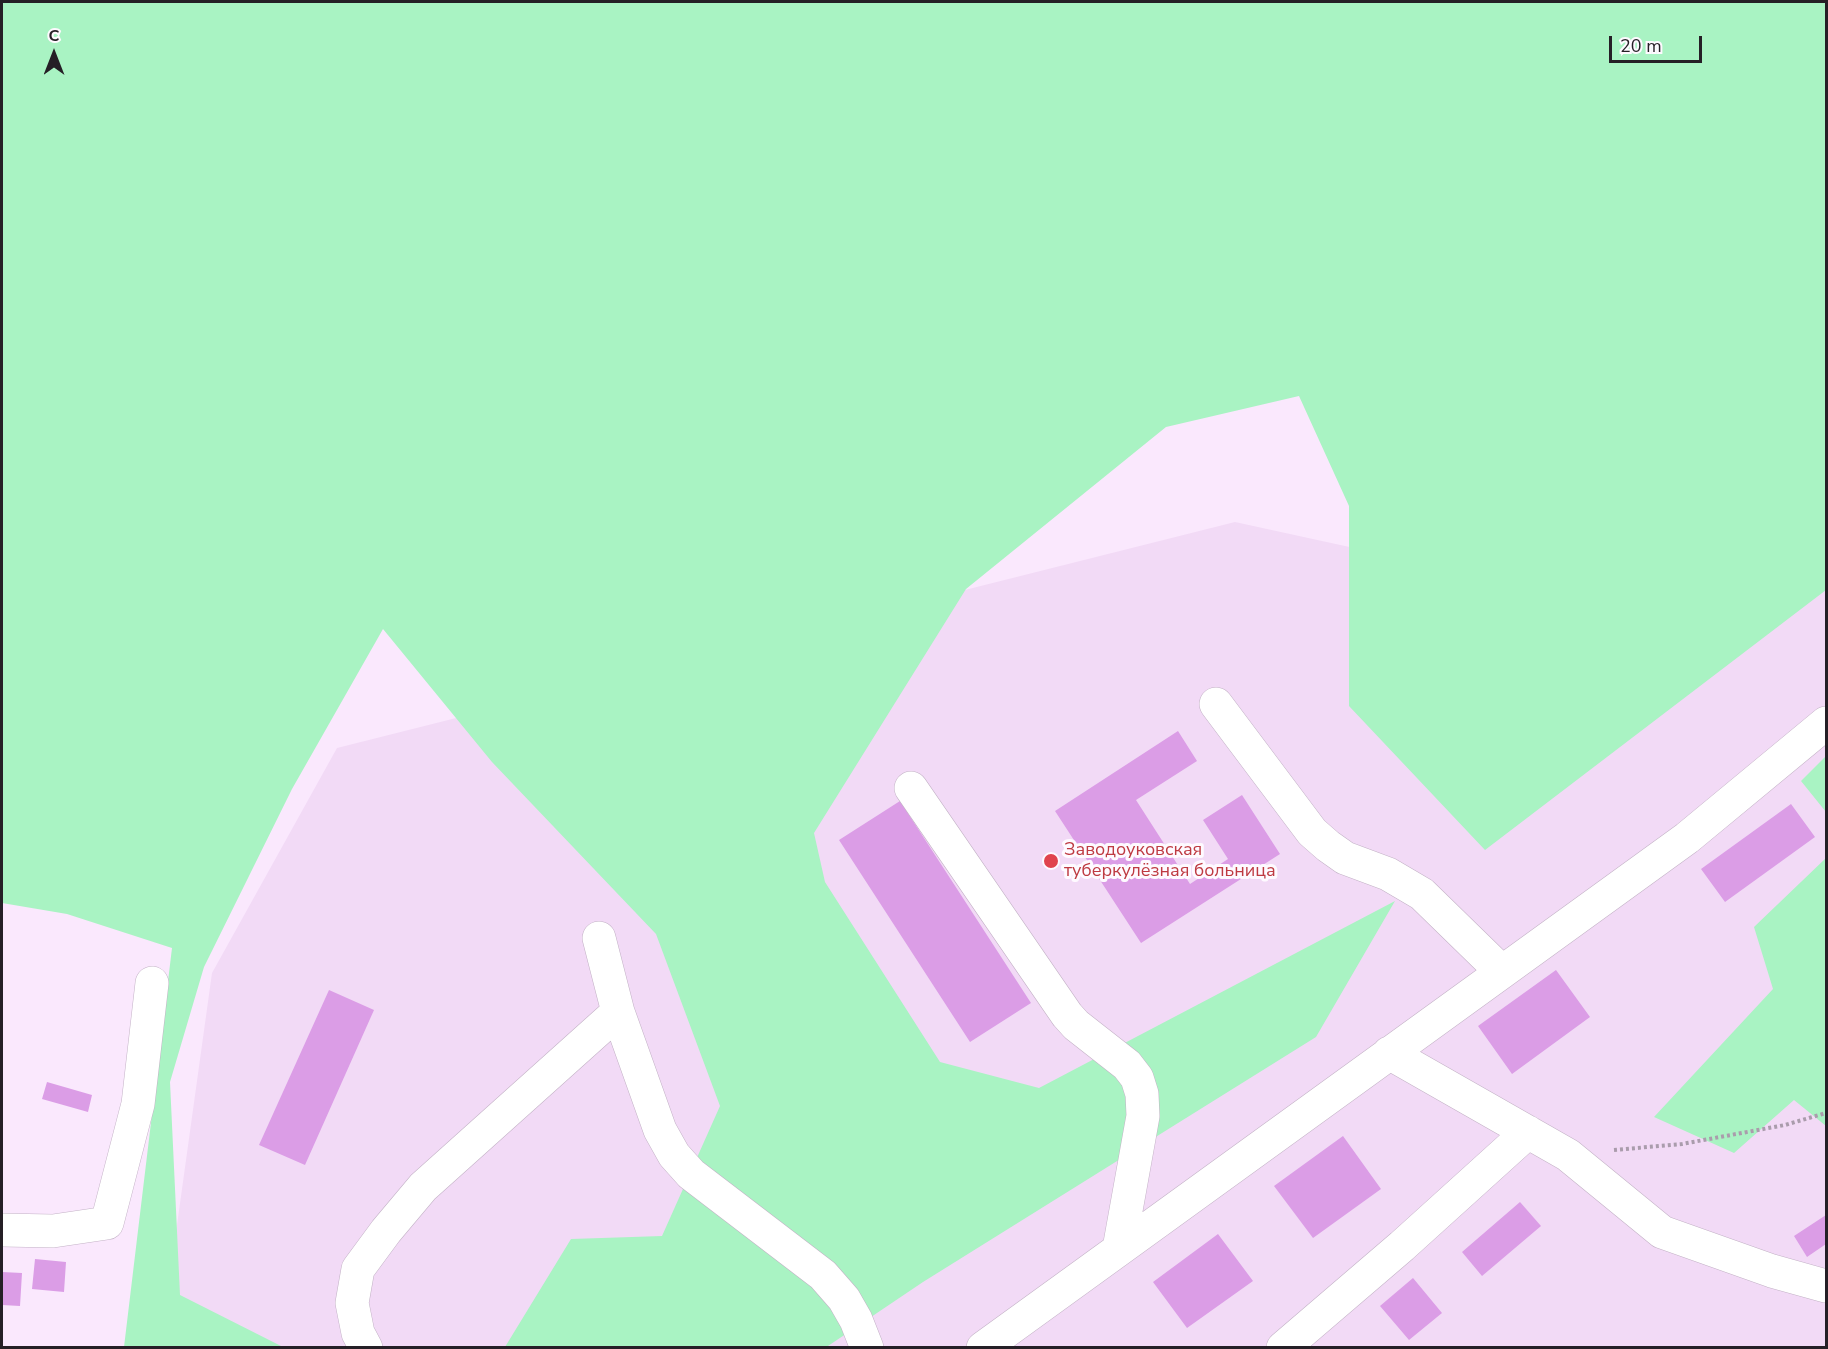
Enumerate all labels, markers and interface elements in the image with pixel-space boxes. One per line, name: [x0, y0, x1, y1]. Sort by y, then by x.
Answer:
north arrow: [24, 24, 84, 84]
scale bar: [1612, 24, 1705, 62]
text: С: [49, 25, 59, 47]
text: 20 m: [1620, 34, 1662, 58]
place label: Заводоуковская туберкулёзная больница: [1064, 840, 1276, 882]
marker: Заводоуковская туберкулёзная больница: [1042, 852, 1060, 870]

